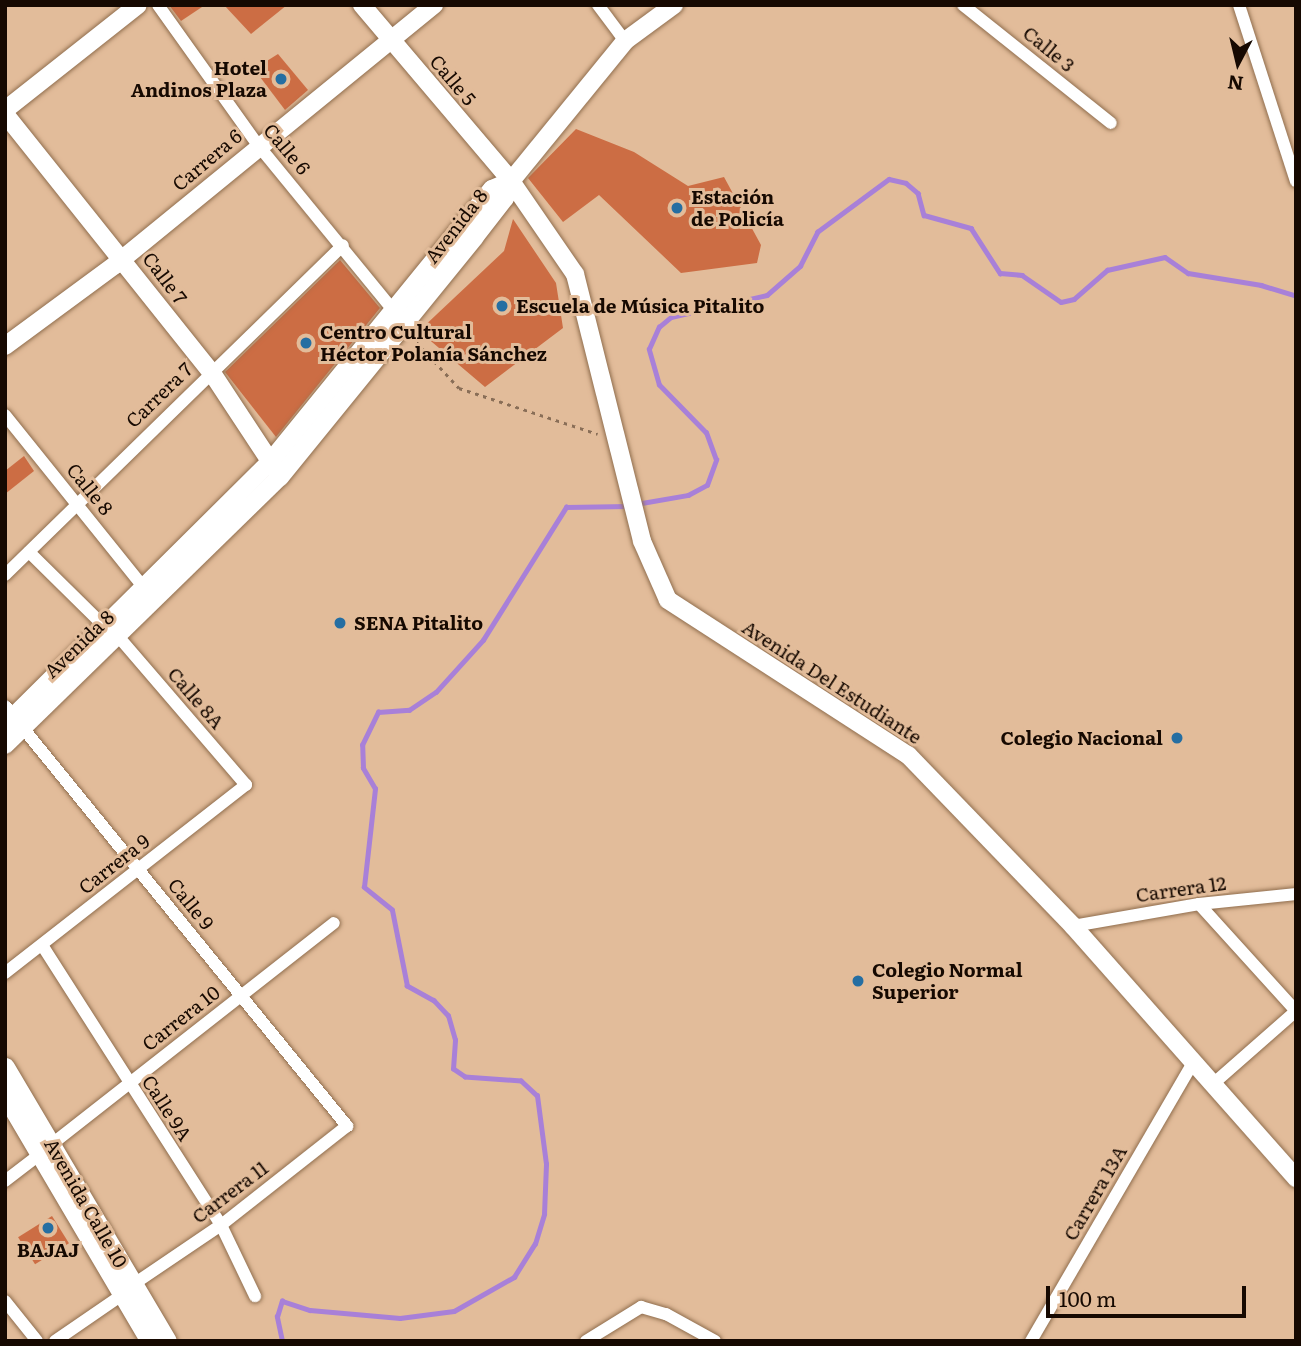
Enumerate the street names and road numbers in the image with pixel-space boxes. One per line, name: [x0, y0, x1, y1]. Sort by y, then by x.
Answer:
street label: Calle 3: [1019, 21, 1079, 77]
street label: Calle 5: [425, 50, 481, 110]
street label: Calle 6: [259, 119, 315, 179]
street label: Carrera 6: [168, 124, 246, 196]
street label: Avenida 8: [420, 184, 492, 268]
street label: Calle 7: [138, 248, 192, 308]
street label: Carrera 7: [121, 358, 197, 432]
street label: Calle 8: [62, 459, 118, 519]
street label: Avenida 8: [40, 605, 118, 683]
street label: Avenida Del Estudiante: [738, 616, 926, 748]
street label: Calle 8A: [163, 663, 229, 733]
street label: Carrera 9: [74, 829, 154, 899]
street label: Carrera 12: [1134, 871, 1228, 907]
street label: Calle 9: [163, 874, 219, 934]
street label: Carrera 10: [138, 981, 224, 1055]
street label: Calle 9A: [137, 1071, 197, 1145]
street label: Avenida Calle 10: [40, 1134, 132, 1272]
street label: Carrera 13A: [1059, 1142, 1131, 1244]
street label: Carrera 11: [188, 1156, 272, 1228]

